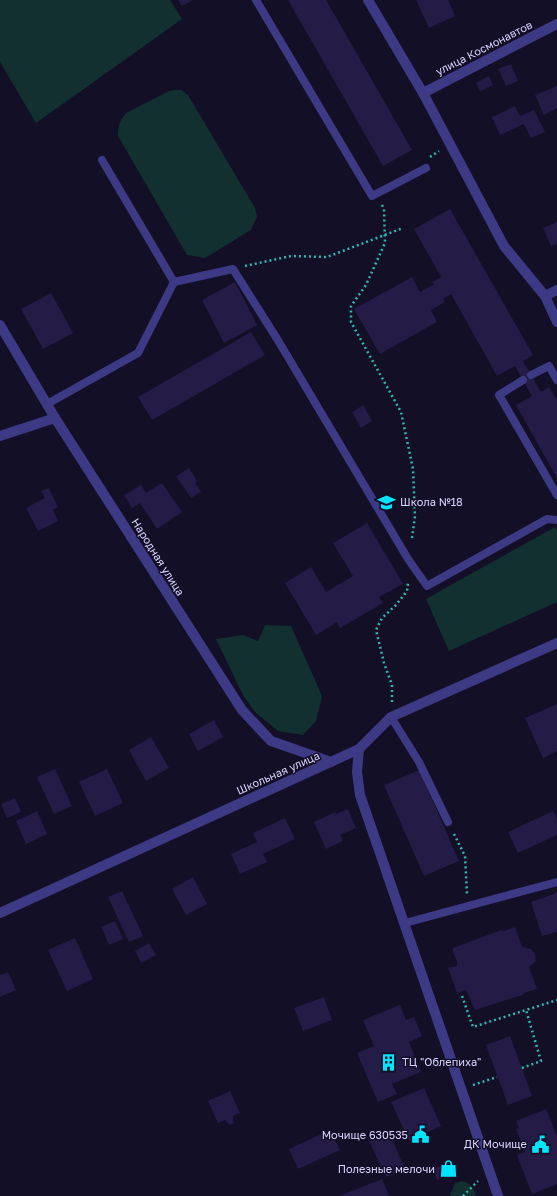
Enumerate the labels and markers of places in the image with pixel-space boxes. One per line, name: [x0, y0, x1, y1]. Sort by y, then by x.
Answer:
school or university icon: Школа №18: [377, 492, 397, 512]
place label: Школа №18: [400, 495, 463, 508]
building icon: ТЦ "Облепиха": [379, 1052, 399, 1072]
place label: ТЦ "Облепиха": [402, 1055, 481, 1068]
public building icon: Мочище 630535: [411, 1125, 431, 1145]
place label: Мочище 630535: [322, 1128, 408, 1141]
public building icon: ДК Мочище: [530, 1134, 550, 1154]
place label: ДК Мочище: [464, 1137, 527, 1150]
shop icon: Полезные мелочи: [438, 1159, 458, 1179]
place label: Полезные мелочи: [338, 1162, 435, 1175]

